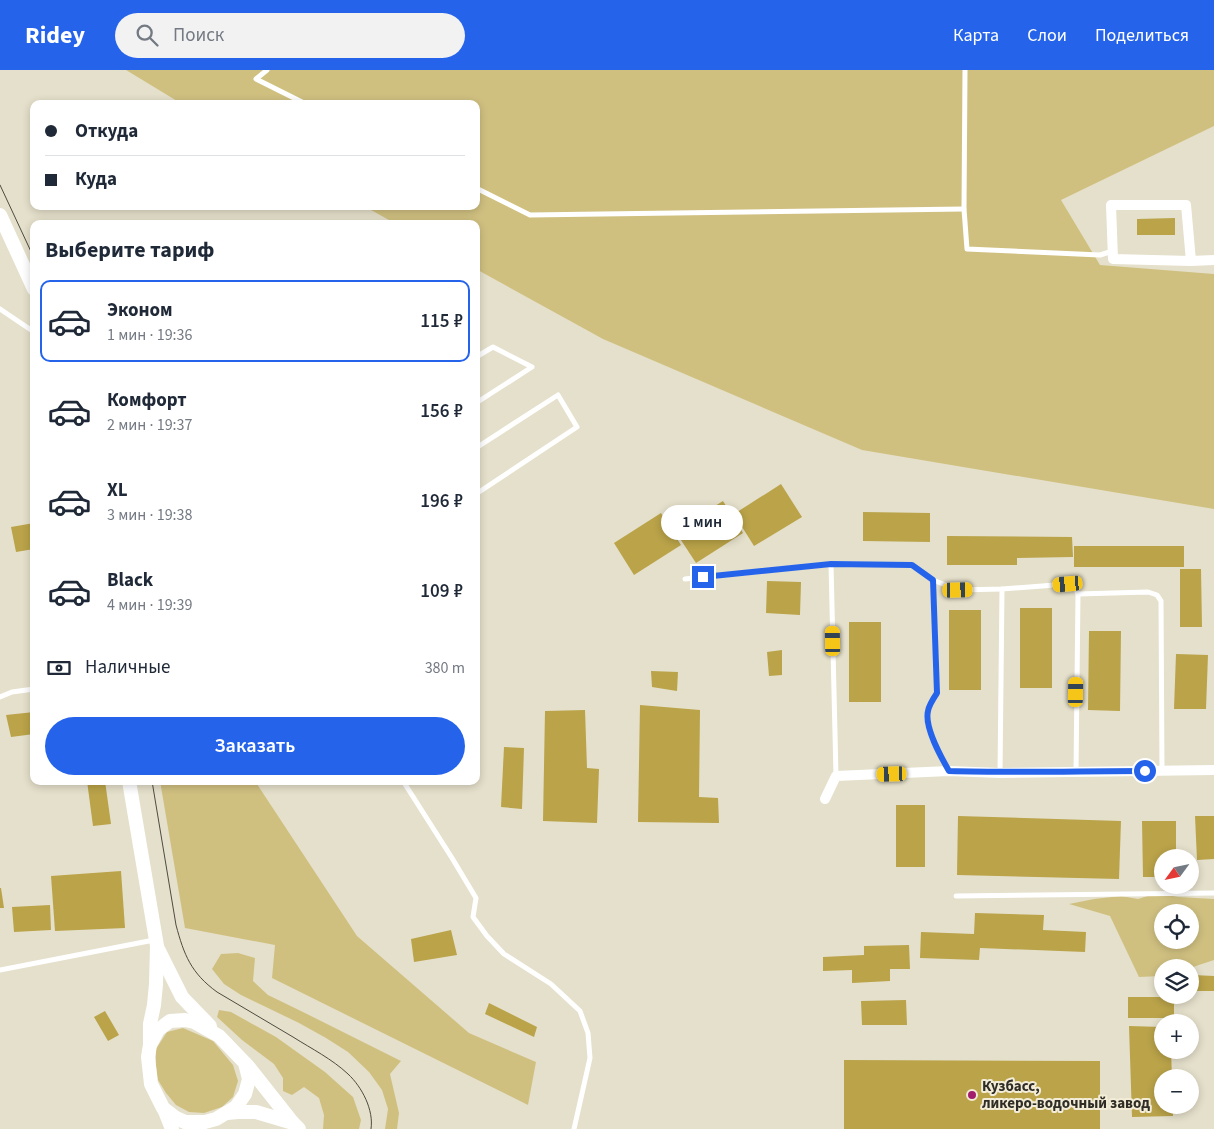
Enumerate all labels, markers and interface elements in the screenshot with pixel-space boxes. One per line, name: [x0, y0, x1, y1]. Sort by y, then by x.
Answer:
search box: [115, 13, 465, 58]
text: Ridey: [25, 18, 85, 53]
icon: search: [133, 21, 161, 49]
text: Поиск: [173, 22, 224, 49]
text: Карта: [953, 23, 999, 48]
text: Слои: [1027, 23, 1067, 48]
text: Поделиться: [1095, 23, 1189, 48]
text: Откуда: [75, 118, 138, 145]
text: Куда: [75, 166, 117, 193]
text: Выберите тариф: [45, 234, 215, 266]
text: Эконом: [107, 297, 173, 324]
icon: car: [47, 299, 92, 344]
text: 115 ₽: [420, 308, 463, 335]
text: 1 мин · 19:36: [107, 324, 193, 346]
text: Комфорт: [107, 387, 187, 414]
icon: car: [47, 389, 92, 434]
text: 156 ₽: [420, 398, 463, 425]
text: 2 мин · 19:37: [107, 414, 193, 436]
text: XL: [107, 477, 128, 504]
icon: car: [47, 479, 92, 524]
text: 196 ₽: [420, 488, 463, 515]
text: 3 мин · 19:38: [107, 504, 193, 526]
callout: 1 мин: [662, 504, 744, 540]
text: 1 мин: [682, 511, 722, 533]
route end: [692, 566, 714, 588]
text: Black: [107, 567, 153, 594]
icon: car: [47, 569, 92, 614]
car: [1052, 575, 1083, 593]
text: 109 ₽: [420, 578, 463, 605]
car: [942, 582, 973, 598]
text: 4 мин · 19:39: [107, 594, 193, 616]
car: [825, 626, 840, 656]
icon: cash: [45, 654, 73, 682]
text: Наличные: [85, 654, 170, 681]
text: 380 m: [425, 657, 465, 679]
car: [1068, 677, 1083, 707]
button: Заказать: [45, 717, 465, 775]
route start: [1134, 760, 1156, 782]
car: [876, 766, 907, 782]
north arrow: [1154, 849, 1199, 894]
map controls: [1154, 849, 1199, 1114]
button: locate: [1154, 904, 1199, 949]
button: layers: [1154, 959, 1199, 1004]
button: +: [1154, 1014, 1199, 1059]
button: −: [1154, 1069, 1199, 1114]
place label: Кузбасс, ликеро-водочный завод: [982, 1076, 1150, 1114]
marker: Кузбасс, ликеро-водочный завод: [966, 1089, 978, 1101]

